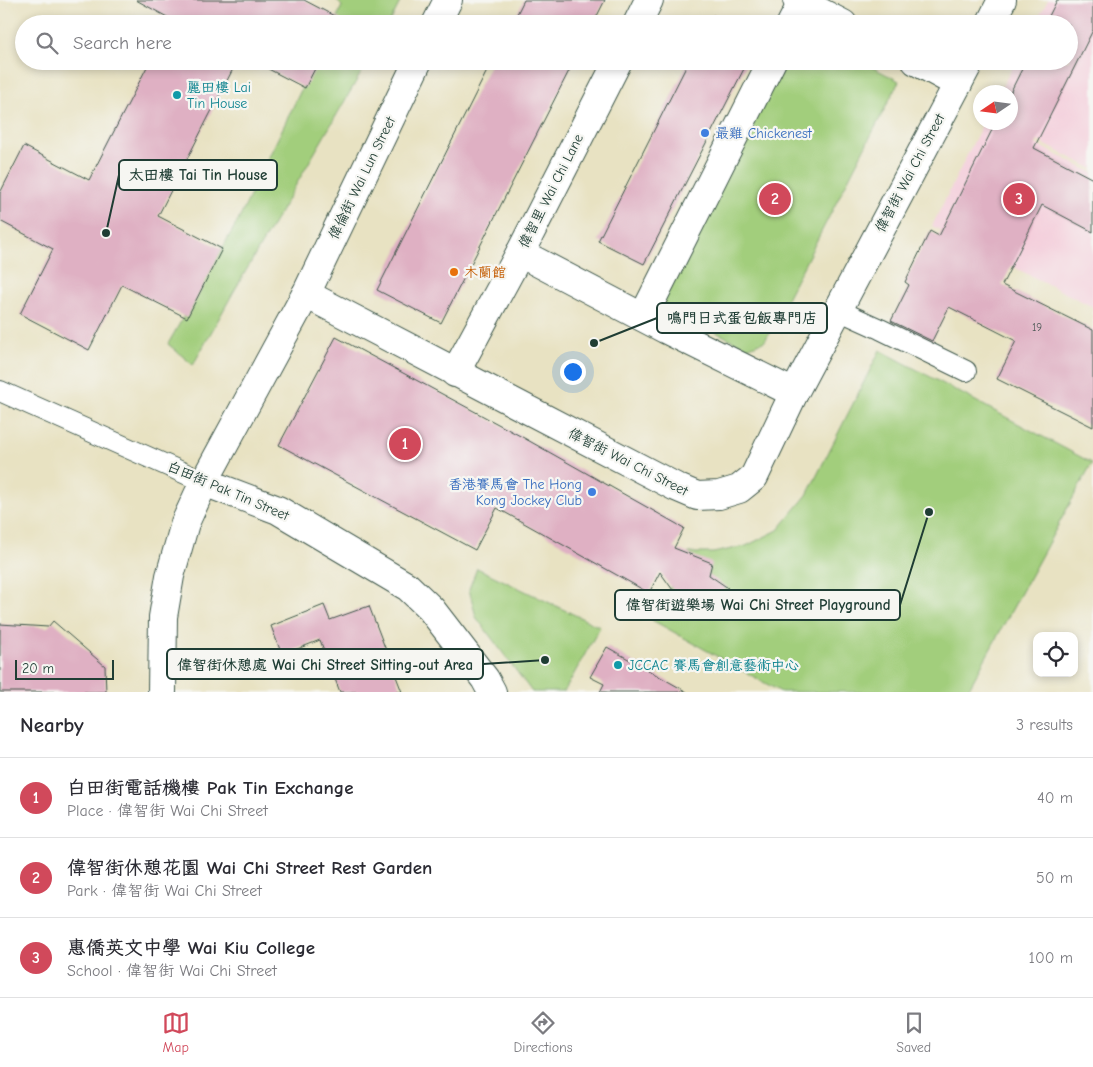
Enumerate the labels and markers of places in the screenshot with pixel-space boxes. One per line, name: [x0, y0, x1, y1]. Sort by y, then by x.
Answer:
place label: 麗田樓 Lai Tin House: [187, 79, 251, 112]
marker: 麗田樓 Lai Tin House: [171, 89, 183, 101]
place label: 最雞 Chickenest: [715, 125, 813, 142]
marker: 最雞 Chickenest: [699, 127, 711, 139]
callout: 太田樓 Tai Tin House: [119, 160, 277, 190]
pin: 2: [759, 180, 791, 218]
pin: 3: [1003, 180, 1035, 218]
place label: 木蘭館: [464, 264, 506, 281]
marker: 木蘭館: [448, 266, 460, 278]
callout: 鳴門日式蛋包飯專門店: [657, 303, 827, 333]
pin: 1: [389, 425, 421, 463]
place label: 香港賽馬會 The Hong Kong Jockey Club: [448, 476, 582, 509]
marker: 香港賽馬會 The Hong Kong Jockey Club: [586, 486, 598, 498]
callout: 偉智街遊樂場 Wai Chi Street Playground: [615, 590, 900, 620]
callout: 偉智街休憩處 Wai Chi Street Sitting-out Area: [167, 649, 483, 679]
place label: JCCAC 賽馬會創意藝術中心: [628, 657, 799, 674]
marker: JCCAC 賽馬會創意藝術中心: [612, 659, 624, 671]

